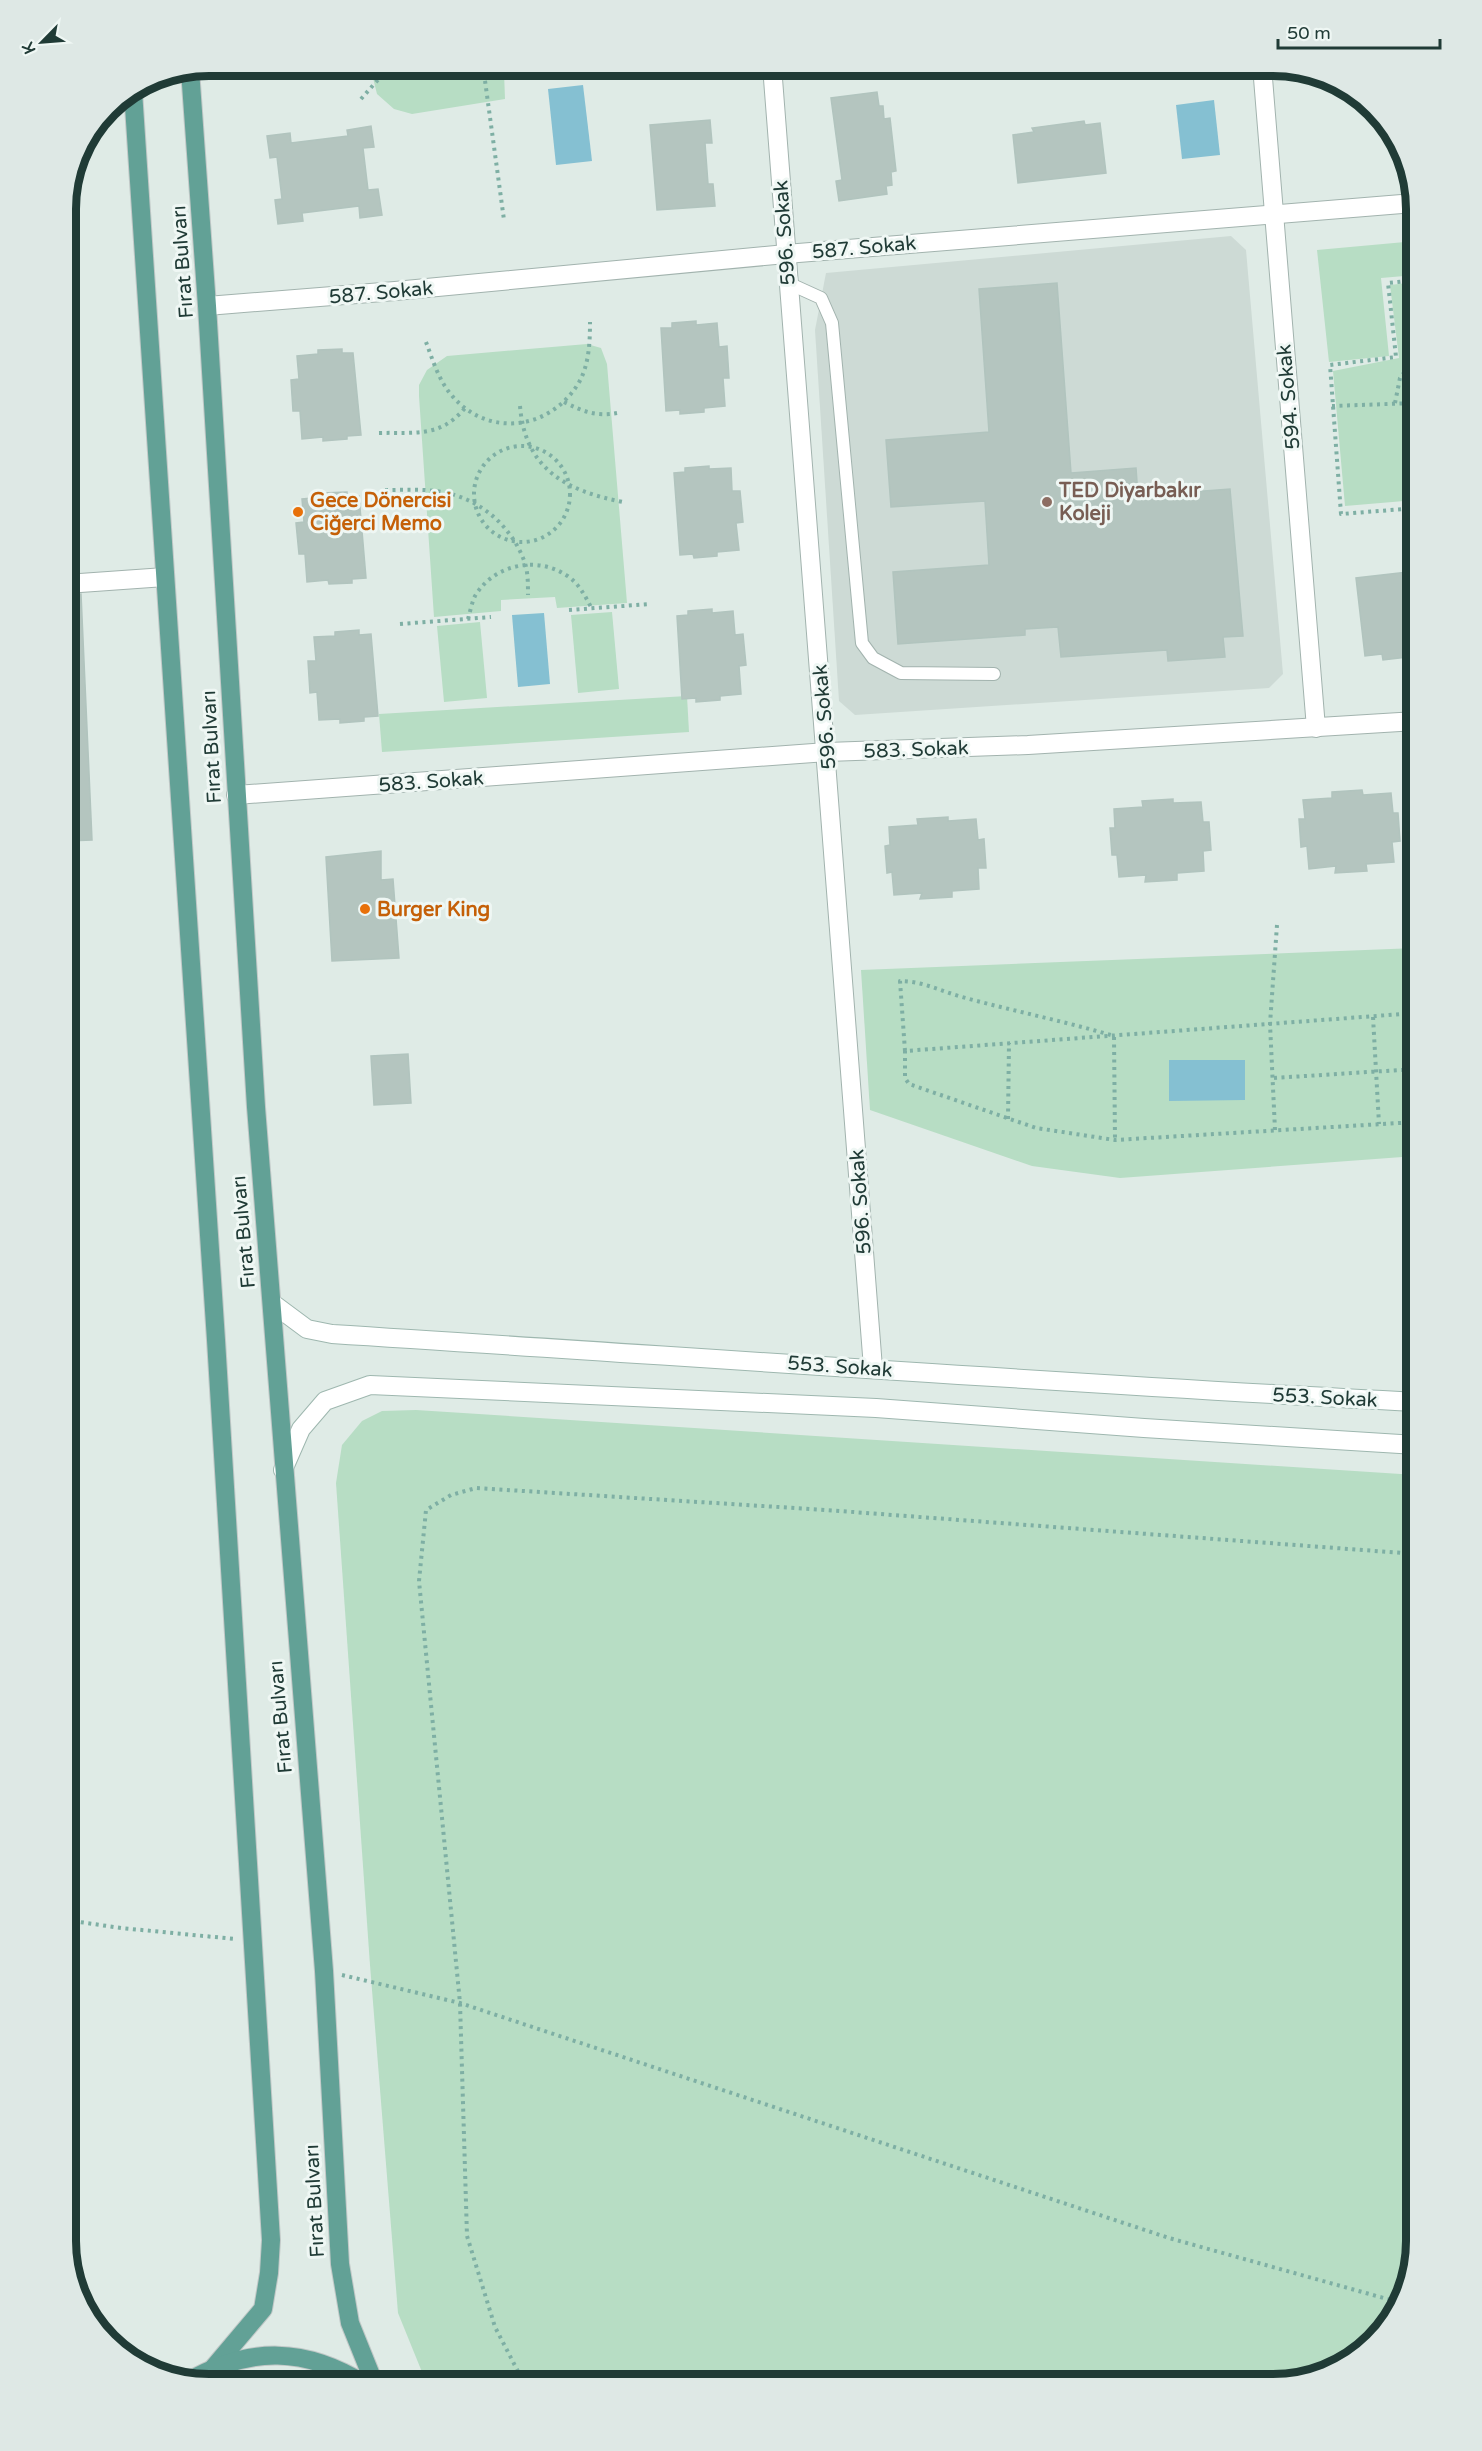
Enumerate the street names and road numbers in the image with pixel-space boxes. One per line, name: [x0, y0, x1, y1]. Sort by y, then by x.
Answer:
street label: 596. Sokak: [769, 179, 801, 286]
street label: Fırat Bulvarı: [167, 205, 199, 319]
street label: 587. Sokak: [811, 231, 917, 265]
street label: 587. Sokak: [328, 276, 434, 310]
street label: 594. Sokak: [1272, 343, 1306, 450]
street label: 596. Sokak: [808, 663, 842, 770]
street label: Fırat Bulvarı: [197, 690, 227, 804]
street label: 583. Sokak: [863, 736, 969, 764]
street label: 583. Sokak: [378, 766, 485, 798]
street label: 596. Sokak: [845, 1148, 877, 1255]
street label: Fırat Bulvarı: [227, 1174, 261, 1289]
street label: 553. Sokak: [787, 1351, 893, 1383]
street label: 553. Sokak: [1272, 1383, 1378, 1413]
street label: Fırat Bulvarı: [264, 1659, 298, 1774]
street label: Fırat Bulvarı: [300, 2144, 330, 2258]

